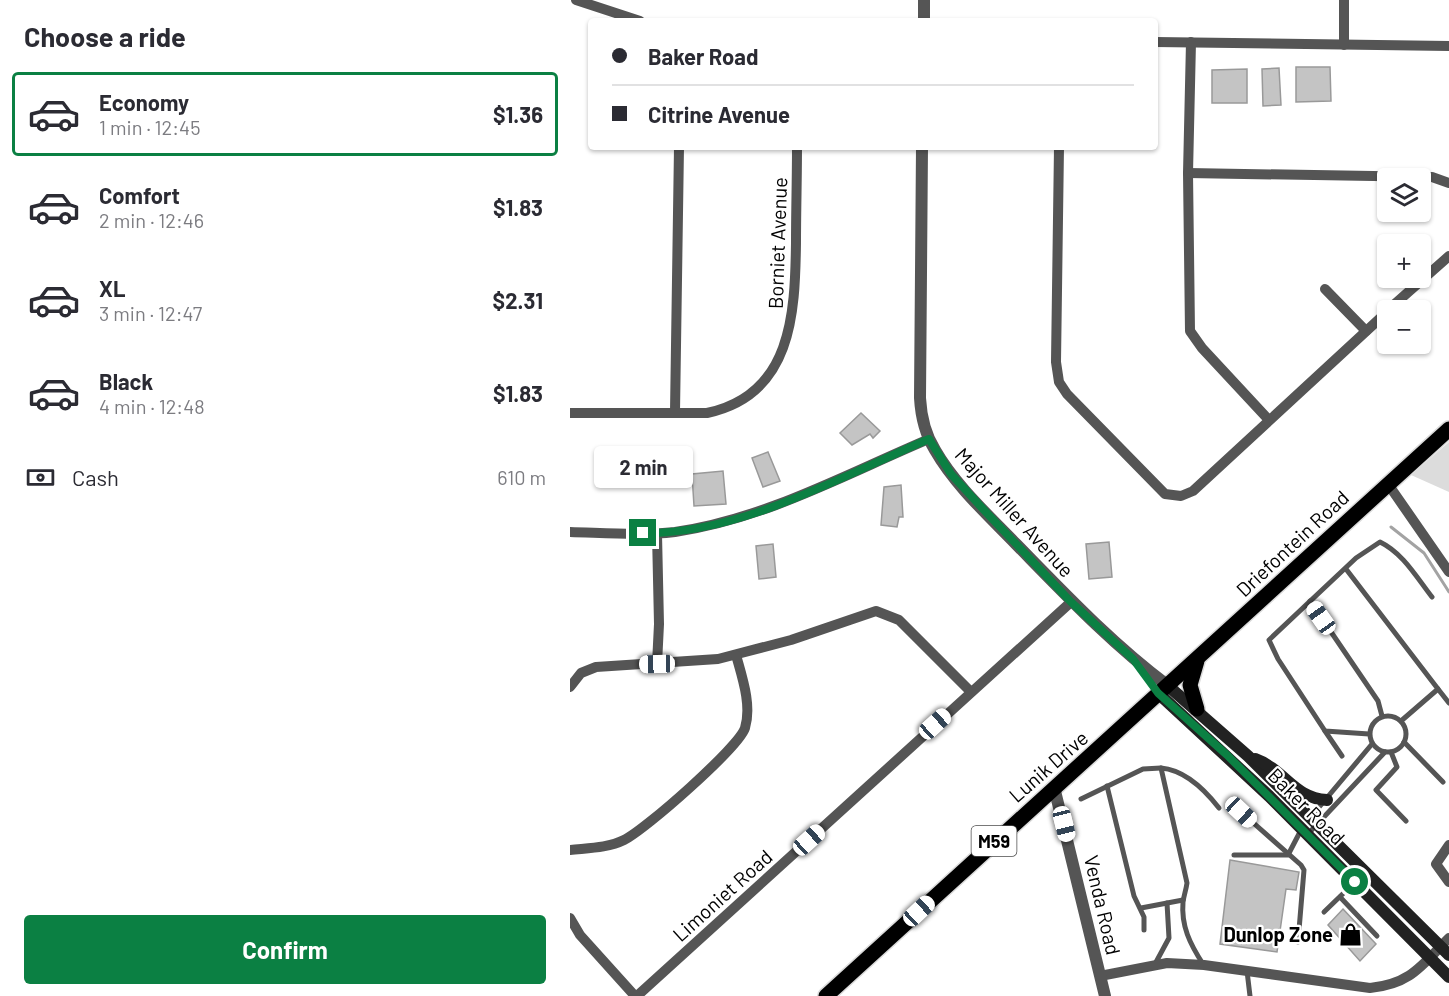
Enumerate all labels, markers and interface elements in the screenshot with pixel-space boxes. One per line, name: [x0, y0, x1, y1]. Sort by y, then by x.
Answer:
text: Choose a ride: [24, 20, 186, 52]
text: Baker Road: [648, 43, 758, 69]
icon: car: [27, 87, 81, 141]
text: Economy: [99, 89, 189, 115]
text: $1.36: [493, 101, 543, 127]
text: Citrine Avenue: [648, 101, 790, 127]
text: 1 min · 12:45: [99, 115, 200, 139]
map controls: [1377, 168, 1431, 354]
button: layers: [1377, 168, 1431, 222]
street label: Borniet Avenue: [763, 177, 791, 309]
icon: car: [27, 180, 81, 234]
text: Comfort: [99, 182, 180, 208]
text: $1.83: [493, 194, 543, 220]
text: 2 min · 12:46: [99, 208, 204, 232]
button: +: [1377, 234, 1431, 288]
icon: car: [27, 273, 81, 327]
text: XL: [99, 275, 125, 301]
text: $2.31: [493, 287, 543, 313]
button: −: [1377, 300, 1431, 354]
text: 3 min · 12:47: [99, 301, 202, 325]
icon: car: [27, 366, 81, 420]
text: Black: [99, 368, 153, 394]
text: $1.83: [493, 380, 543, 406]
text: 4 min · 12:48: [99, 394, 205, 418]
street label: Major Miller Avenue: [951, 442, 1079, 582]
callout: 2 min: [593, 446, 692, 488]
text: 2 min: [620, 455, 667, 479]
icon: cash: [24, 461, 57, 494]
text: Cash: [72, 464, 119, 490]
text: 610 m: [497, 465, 546, 489]
street label: Driefontein Road: [1231, 485, 1353, 601]
route end: [629, 519, 656, 546]
car: [1303, 598, 1339, 638]
car: [639, 655, 675, 673]
car: [916, 705, 954, 743]
street label: Lunik Drive: [1004, 725, 1092, 807]
street label: Baker Road: [1264, 763, 1350, 849]
car: [1222, 793, 1260, 831]
car: [1051, 804, 1077, 844]
car: [790, 821, 828, 859]
road number: M59: [972, 826, 1016, 856]
street label: Limoniet Road: [667, 844, 777, 946]
street label: Venda Road: [1080, 853, 1126, 957]
route start: [1341, 868, 1368, 895]
car: [900, 892, 938, 930]
button: Confirm: [24, 915, 546, 984]
shop icon: Dunlop Zone: [1338, 921, 1364, 947]
place label: Dunlop Zone: [1223, 922, 1333, 946]

